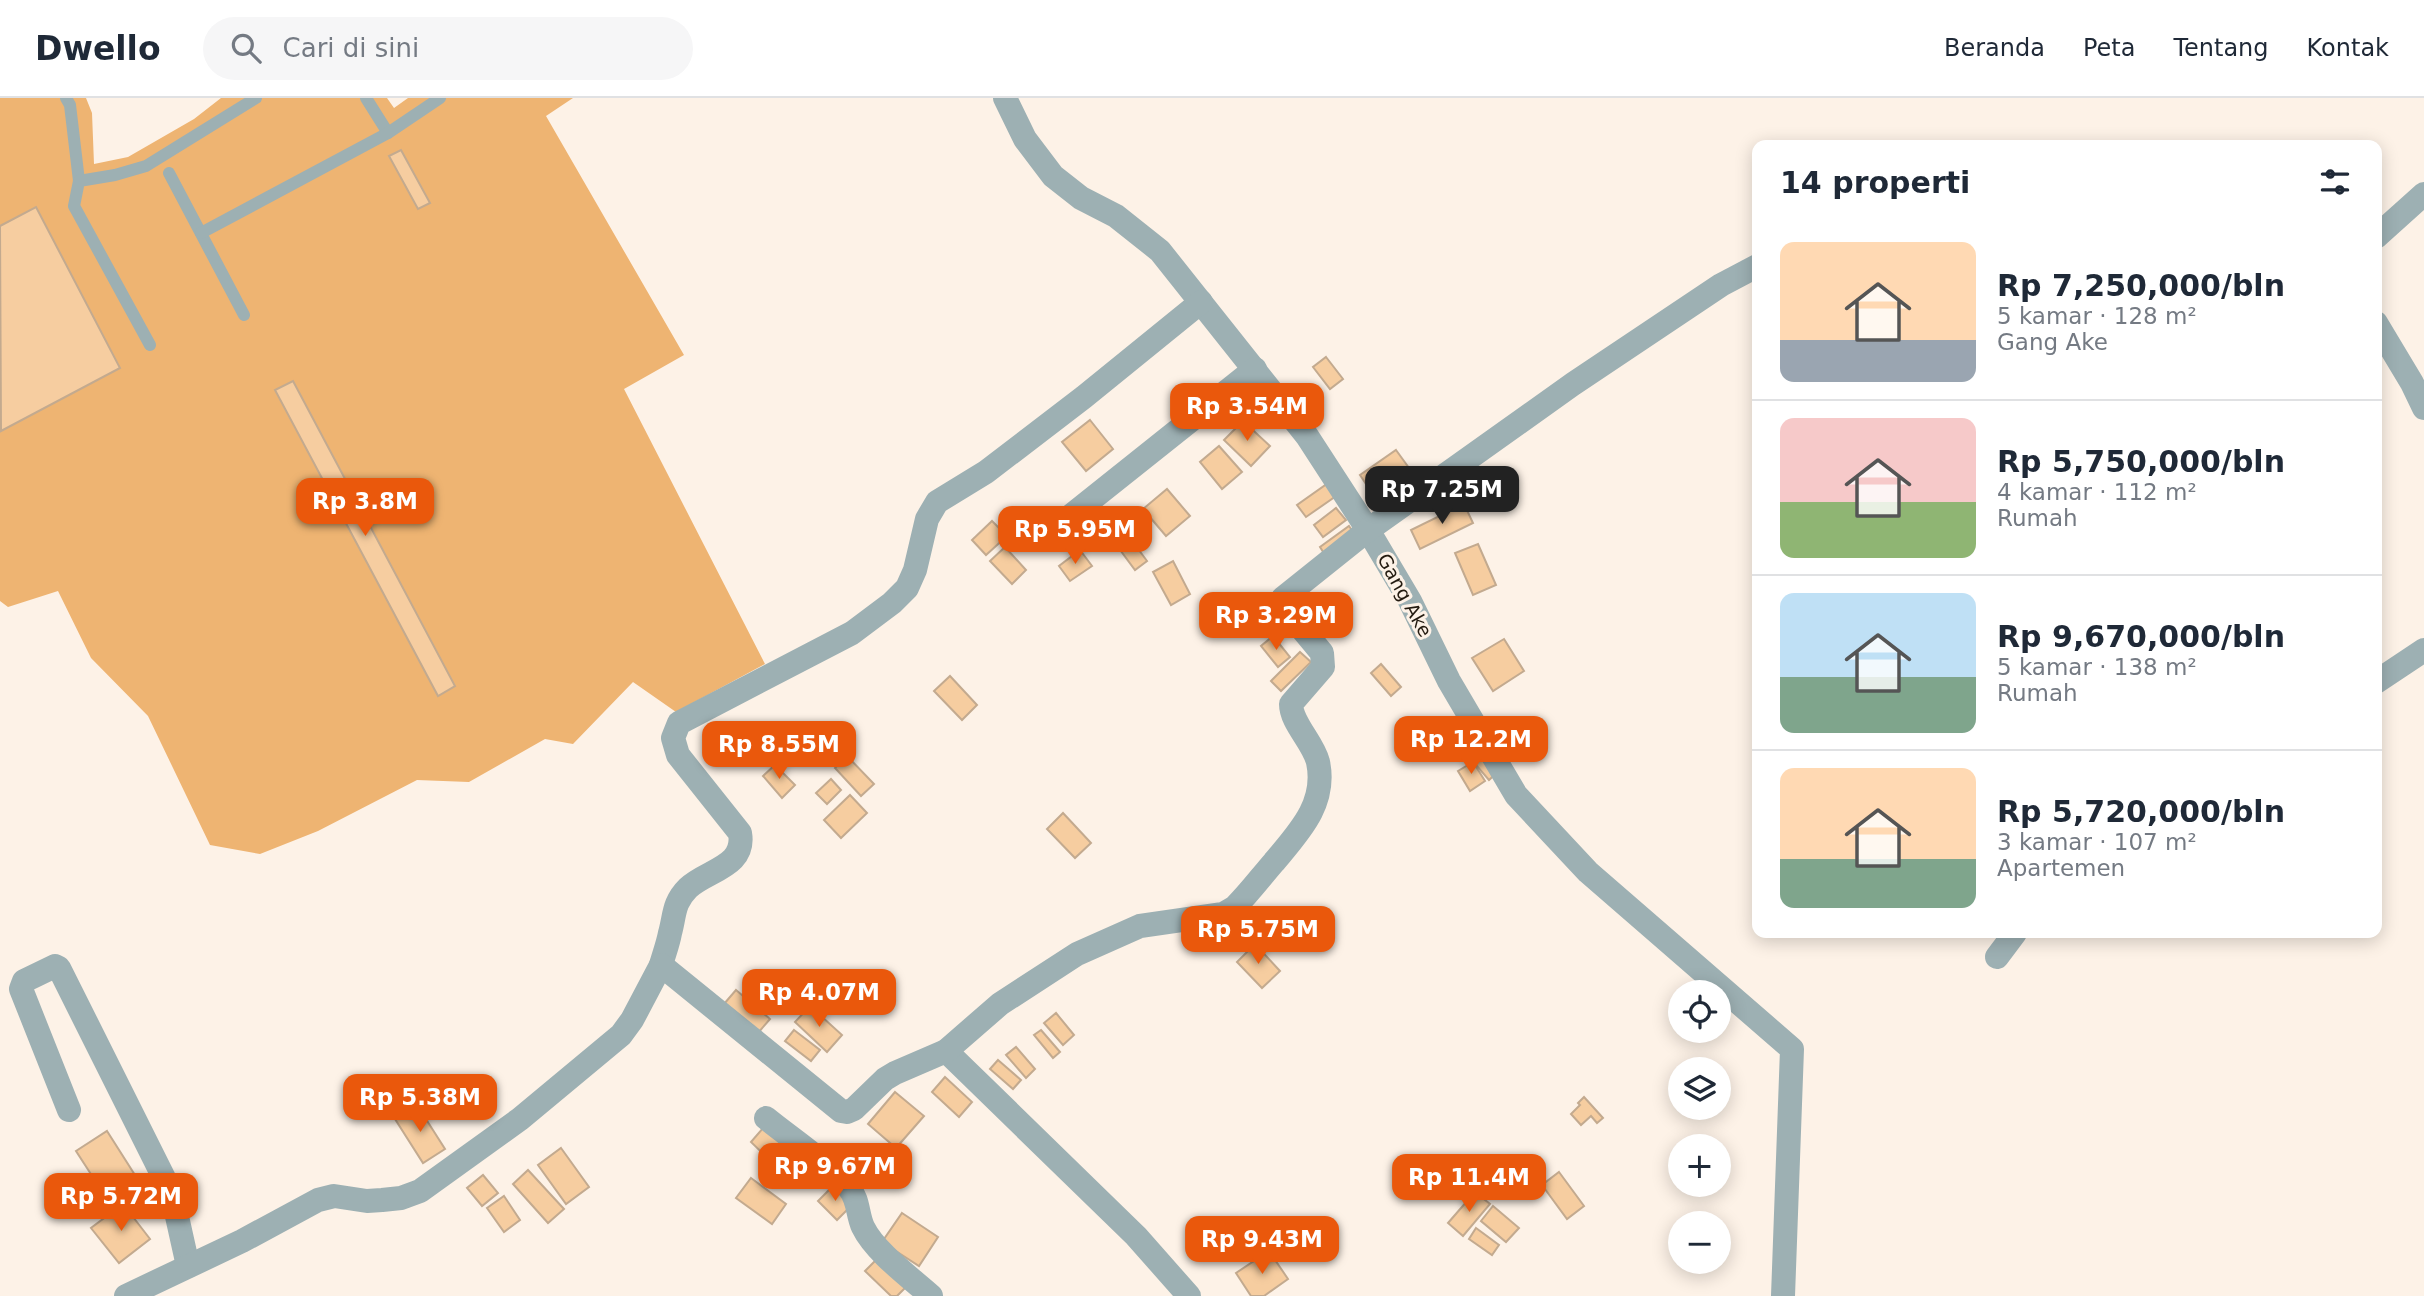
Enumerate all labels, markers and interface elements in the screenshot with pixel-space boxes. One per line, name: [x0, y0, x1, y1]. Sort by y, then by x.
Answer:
search box: [203, 17, 693, 80]
text: Dwello: [35, 29, 161, 68]
icon: search: [227, 29, 265, 67]
text: Cari di sini: [283, 33, 419, 63]
text: Beranda: [1944, 34, 2045, 62]
text: Peta: [2083, 34, 2135, 62]
text: Tentang: [2173, 34, 2269, 62]
text: Kontak: [2307, 34, 2389, 62]
icon: filters: [2316, 163, 2354, 201]
text: 14 properti: [1780, 165, 1970, 200]
text: Rp 7,250,000/bln: [1997, 268, 2285, 303]
icon: home: [1836, 270, 1920, 354]
text: 5 kamar · 128 m²: [1997, 303, 2197, 329]
text: Gang Ake: [1997, 329, 2108, 355]
pin: Rp 3.54M: [1175, 384, 1319, 443]
text: Rp 3.54M: [1186, 393, 1308, 419]
text: Rp 5,750,000/bln: [1997, 444, 2285, 479]
icon: home: [1836, 446, 1920, 530]
pin: Rp 7.25M: [1370, 466, 1514, 526]
text: Rp 7.25M: [1381, 476, 1503, 502]
pin: Rp 3.8M: [300, 478, 430, 538]
text: 4 kamar · 112 m²: [1997, 479, 2197, 505]
text: Rp 3.8M: [312, 488, 418, 514]
text: Rumah: [1997, 505, 2078, 531]
pin: Rp 5.95M: [1003, 506, 1147, 566]
text: Rp 5.95M: [1014, 516, 1136, 542]
street label: Gang Ake: [1373, 550, 1437, 640]
pin: Rp 3.29M: [1204, 592, 1348, 652]
text: Rp 3.29M: [1215, 602, 1337, 628]
text: Rp 9,670,000/bln: [1997, 619, 2285, 654]
icon: home: [1836, 621, 1920, 705]
text: 5 kamar · 138 m²: [1997, 654, 2197, 680]
text: Rumah: [1997, 680, 2078, 706]
pin: Rp 12.2M: [1399, 716, 1543, 776]
pin: Rp 8.55M: [707, 722, 851, 781]
text: Rp 12.2M: [1410, 726, 1532, 752]
text: Rp 8.55M: [718, 731, 840, 757]
text: Rp 5,720,000/bln: [1997, 794, 2285, 829]
icon: home: [1836, 796, 1920, 880]
text: 3 kamar · 107 m²: [1997, 829, 2197, 855]
text: Apartemen: [1997, 855, 2125, 881]
pin: Rp 5.75M: [1186, 906, 1330, 966]
text: Rp 5.75M: [1197, 916, 1319, 942]
pin: Rp 4.07M: [747, 970, 891, 1029]
text: Rp 4.07M: [758, 979, 880, 1005]
map controls: [1668, 980, 1731, 1274]
button: locate: [1668, 980, 1731, 1043]
button: layers: [1668, 1057, 1731, 1120]
pin: Rp 5.38M: [348, 1074, 492, 1134]
text: Rp 5.38M: [359, 1084, 481, 1110]
button: +: [1668, 1134, 1731, 1197]
pin: Rp 9.67M: [763, 1144, 907, 1203]
text: Rp 9.67M: [774, 1153, 896, 1179]
pin: Rp 11.4M: [1397, 1154, 1541, 1214]
text: Rp 11.4M: [1408, 1164, 1530, 1190]
pin: Rp 5.72M: [49, 1174, 193, 1233]
text: Rp 5.72M: [60, 1183, 182, 1209]
button: −: [1668, 1211, 1731, 1274]
pin: Rp 9.43M: [1190, 1216, 1334, 1276]
text: Rp 9.43M: [1201, 1226, 1323, 1252]

